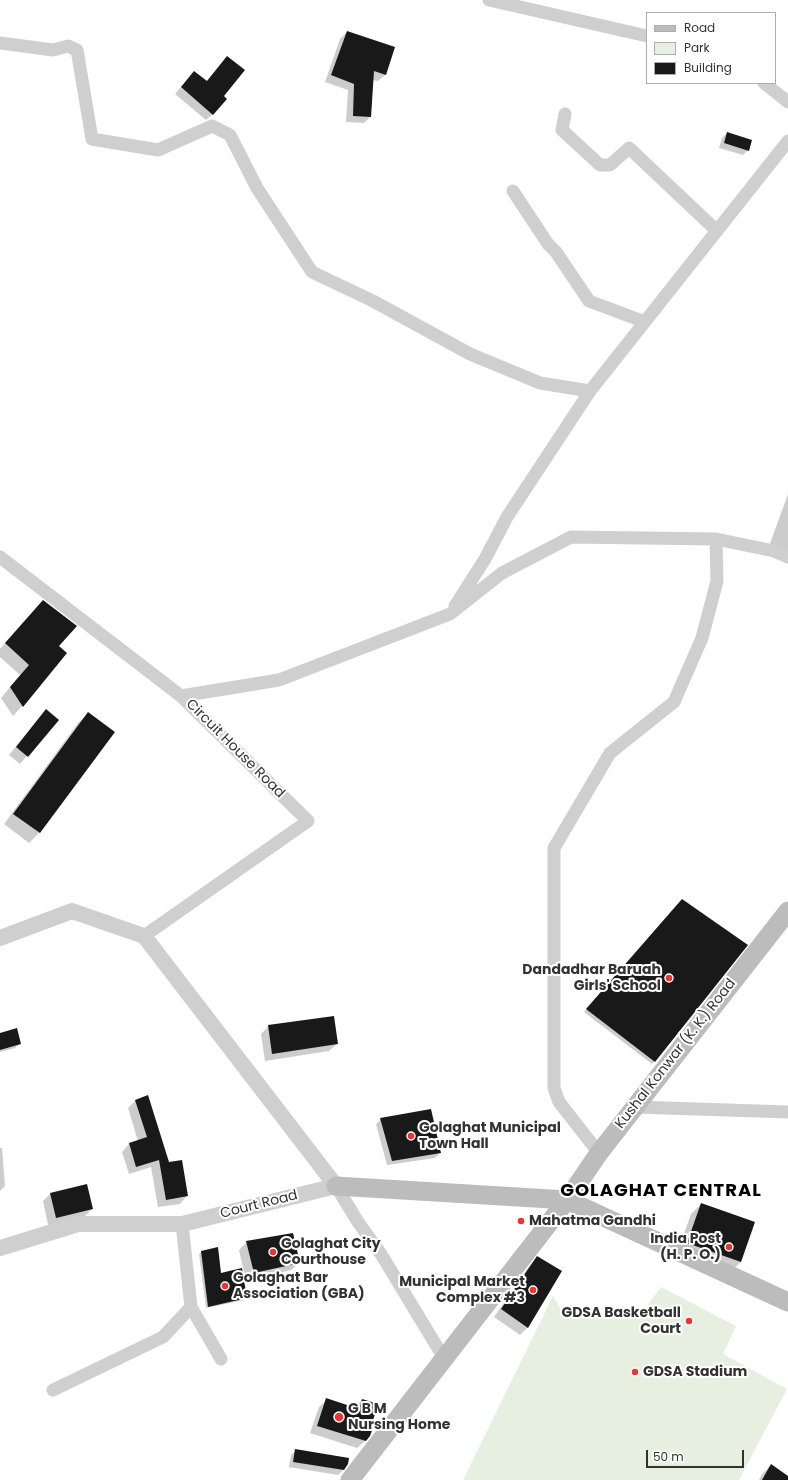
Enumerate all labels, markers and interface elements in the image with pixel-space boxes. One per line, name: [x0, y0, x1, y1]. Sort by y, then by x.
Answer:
legend: [646, 12, 776, 84]
text: Road: [684, 19, 715, 36]
text: Park: [684, 39, 710, 56]
text: Building: [684, 59, 732, 76]
street label: Circuit House Road: [182, 696, 288, 802]
place label: Dandadhar Baruah Girls' School: [522, 962, 661, 994]
marker: Dandadhar Baruah Girls' School: [664, 973, 674, 983]
street label: Kushal Konwar (K. K.) Road: [612, 976, 740, 1132]
place label: Golaghat Municipal Town Hall: [419, 1120, 561, 1152]
marker: Golaghat Municipal Town Hall: [406, 1131, 416, 1141]
district label: GOLAGHAT CENTRAL: [560, 1180, 762, 1202]
street label: Court Road: [219, 1187, 299, 1223]
place label: Mahatma Gandhi: [529, 1213, 656, 1229]
marker: Mahatma Gandhi: [516, 1216, 526, 1226]
place label: India Post (H. P. O.): [650, 1231, 721, 1264]
place label: Golaghat City Courthouse: [281, 1236, 381, 1268]
marker: India Post (H. P. O.): [724, 1242, 734, 1252]
marker: Golaghat City Courthouse: [268, 1247, 278, 1257]
place label: Golaghat Bar Association (GBA): [233, 1270, 365, 1302]
place label: Municipal Market Complex #3: [399, 1274, 525, 1306]
marker: Golaghat Bar Association (GBA): [220, 1281, 230, 1291]
marker: Municipal Market Complex #3: [528, 1285, 538, 1295]
place label: GDSA Basketball Court: [561, 1305, 681, 1338]
marker: GDSA Basketball Court: [684, 1316, 694, 1326]
place label: GDSA Stadium: [643, 1364, 747, 1380]
marker: GDSA Stadium: [630, 1367, 640, 1377]
place label: G B M Nursing Home: [348, 1401, 450, 1434]
marker: G B M Nursing Home: [333, 1411, 345, 1423]
scale bar: [648, 1442, 746, 1468]
text: 50 m: [653, 1448, 684, 1465]

